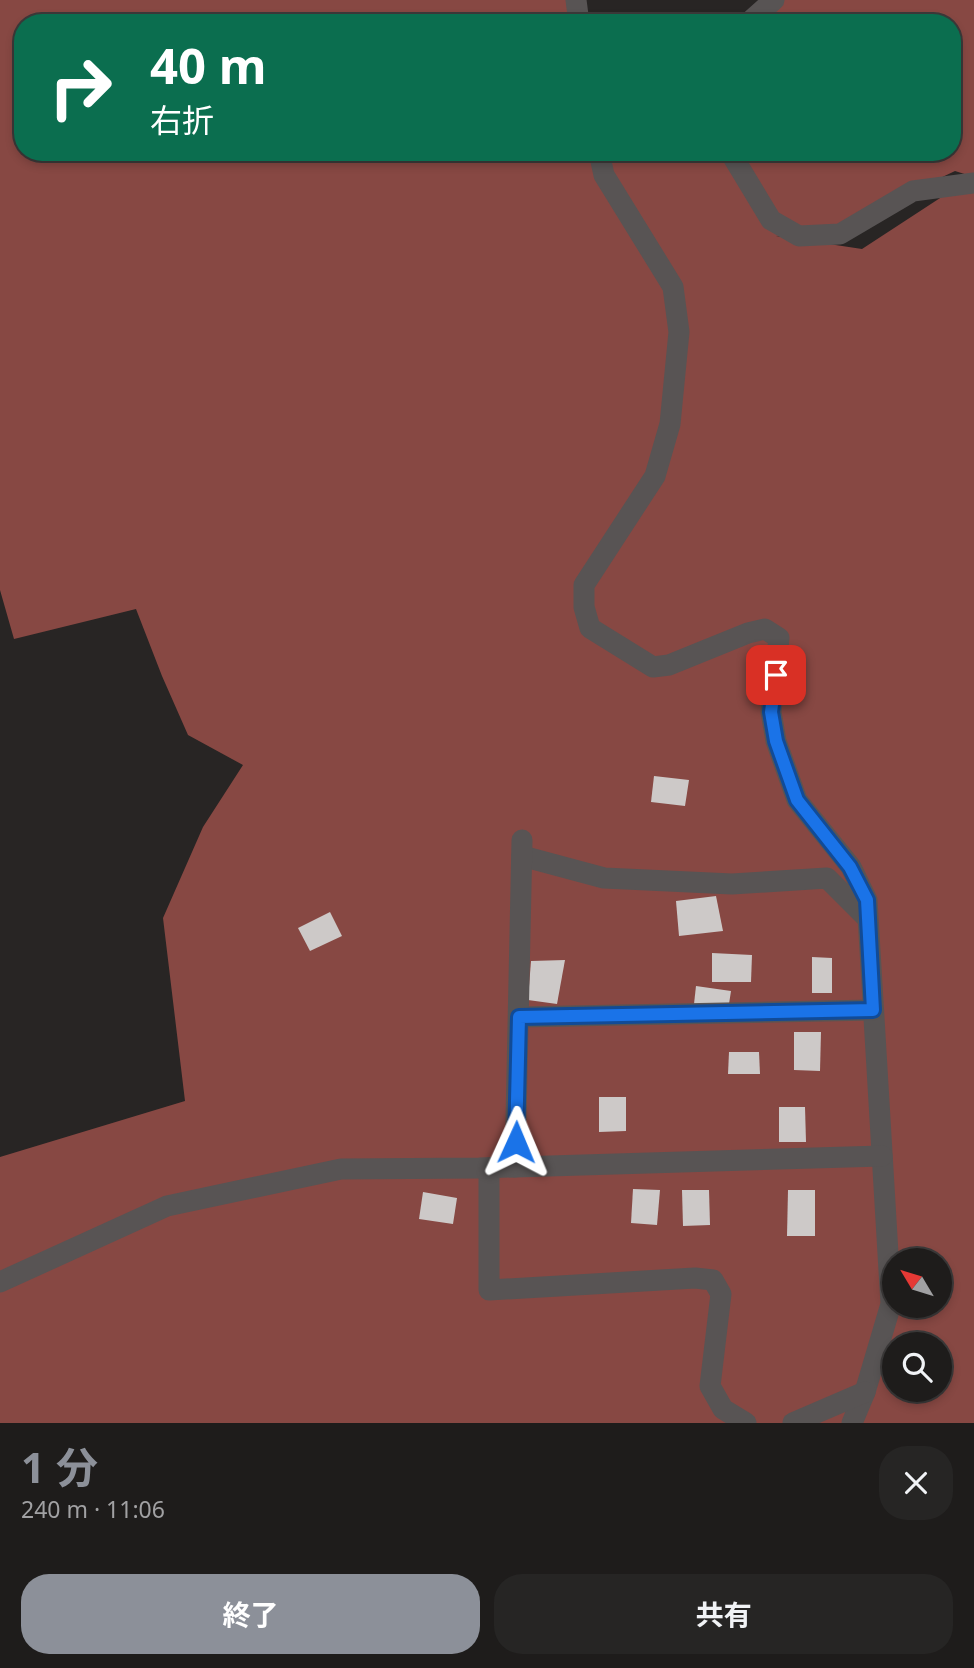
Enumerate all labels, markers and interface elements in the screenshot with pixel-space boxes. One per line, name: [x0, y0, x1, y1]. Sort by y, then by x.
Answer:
text: 40 m: [150, 32, 267, 98]
icon: right: [35, 42, 126, 133]
text: 右折: [150, 98, 214, 141]
pin: [746, 645, 806, 705]
icon: arrive: [757, 656, 795, 694]
position arrow: [479, 1105, 553, 1179]
north arrow: [882, 1248, 952, 1318]
map controls: [882, 1248, 952, 1402]
button: search: [882, 1332, 952, 1402]
text: 1 分: [21, 1438, 98, 1495]
button: close: [879, 1446, 953, 1520]
text: 240 m · 11:06: [21, 1493, 165, 1525]
button: 終了: [21, 1574, 480, 1654]
button: 共有: [494, 1574, 953, 1654]

